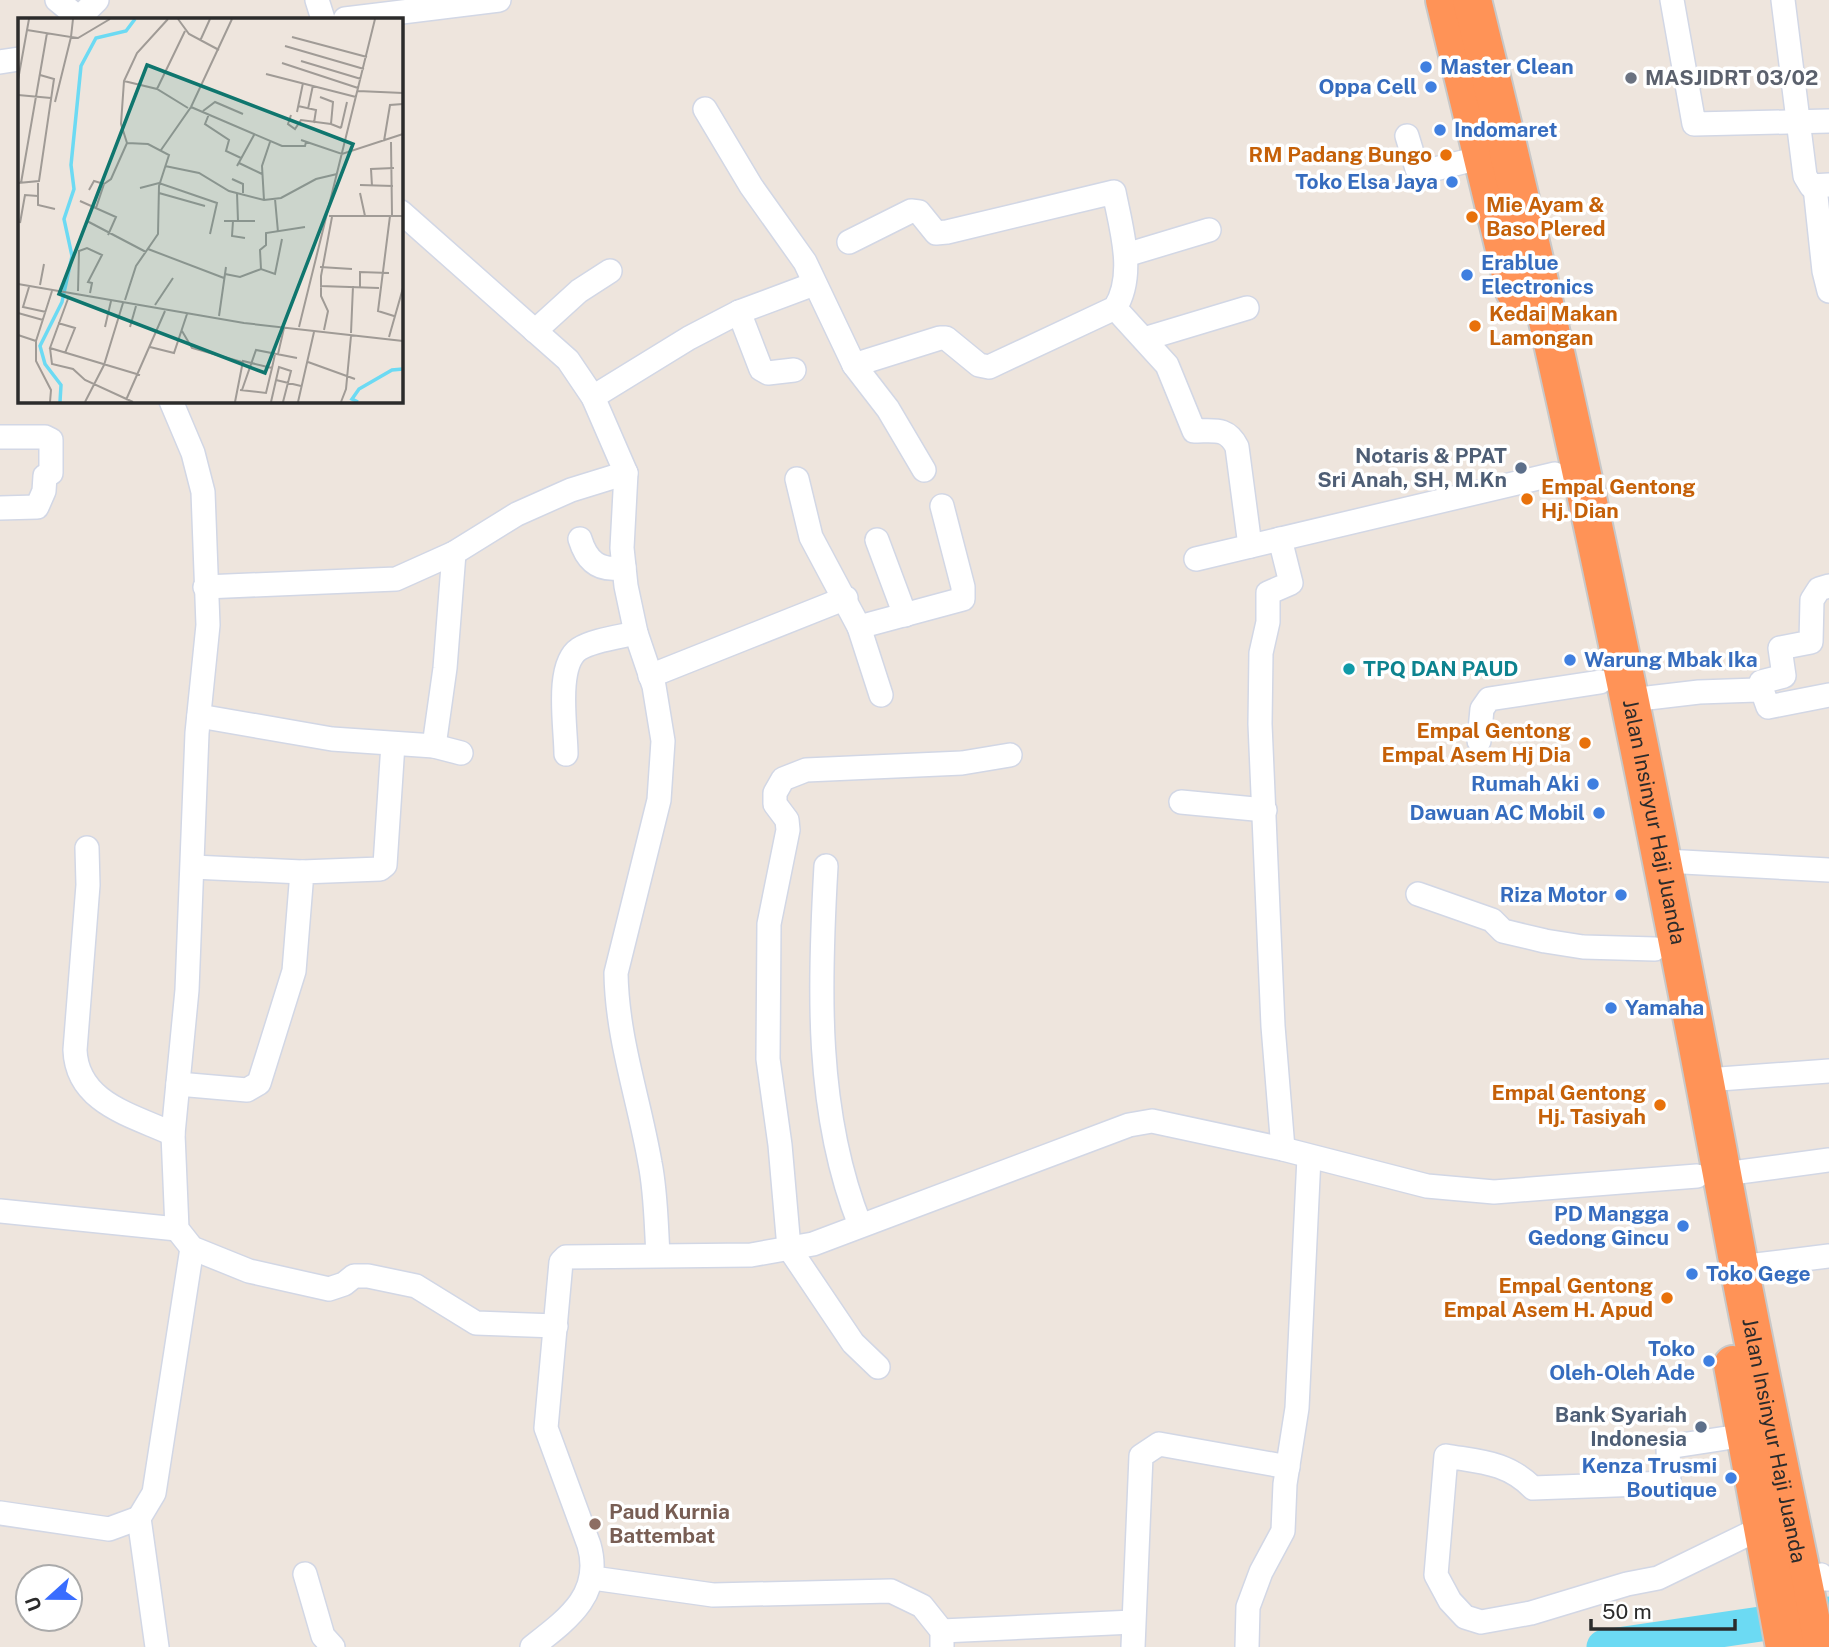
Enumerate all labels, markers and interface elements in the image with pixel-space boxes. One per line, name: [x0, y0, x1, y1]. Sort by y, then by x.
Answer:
inset map: [18, 18, 402, 402]
place label: Master Clean: [1440, 54, 1574, 79]
marker: Master Clean: [1418, 59, 1434, 75]
place label: MASJIDRT 03/02: [1645, 65, 1818, 90]
marker: MASJIDRT 03/02: [1623, 70, 1639, 86]
place label: Oppa Cell: [1319, 74, 1417, 99]
marker: Oppa Cell: [1423, 79, 1439, 95]
place label: Indomaret: [1454, 117, 1558, 142]
marker: Indomaret: [1432, 122, 1448, 138]
place label: RM Padang Bungo: [1249, 142, 1432, 167]
marker: RM Padang Bungo: [1438, 147, 1454, 163]
place label: Toko Elsa Jaya: [1295, 169, 1438, 194]
marker: Toko Elsa Jaya: [1444, 174, 1460, 190]
place label: Mie Ayam & Baso Plered: [1486, 192, 1606, 241]
marker: Mie Ayam & Baso Plered: [1464, 209, 1480, 225]
place label: Erablue Electronics: [1481, 250, 1594, 299]
marker: Erablue Electronics: [1459, 267, 1475, 283]
place label: Kedai Makan Lamongan: [1489, 301, 1618, 350]
marker: Kedai Makan Lamongan: [1467, 318, 1483, 334]
place label: Notaris & PPAT Sri Anah, SH, M.Kn: [1317, 443, 1507, 492]
marker: Notaris & PPAT Sri Anah, SH, M.Kn: [1513, 460, 1529, 476]
place label: Empal Gentong Hj. Dian: [1541, 474, 1695, 523]
marker: Empal Gentong Hj. Dian: [1519, 491, 1535, 507]
place label: Warung Mbak Ika: [1584, 647, 1758, 672]
marker: Warung Mbak Ika: [1562, 652, 1578, 668]
place label: TPQ DAN PAUD: [1363, 656, 1519, 681]
marker: TPQ DAN PAUD: [1341, 661, 1357, 677]
street label: Jalan Insinyur Haji Juanda: [1618, 697, 1691, 947]
place label: Empal Gentong Empal Asem Hj Dia: [1382, 718, 1571, 767]
marker: Empal Gentong Empal Asem Hj Dia: [1577, 735, 1593, 751]
place label: Rumah Aki: [1471, 771, 1579, 796]
marker: Rumah Aki: [1585, 776, 1601, 792]
place label: Dawuan AC Mobil: [1409, 800, 1585, 825]
marker: Dawuan AC Mobil: [1591, 805, 1607, 821]
place label: Riza Motor: [1500, 882, 1607, 907]
marker: Riza Motor: [1613, 887, 1629, 903]
place label: Yamaha: [1625, 995, 1704, 1020]
marker: Yamaha: [1603, 1000, 1619, 1016]
place label: Empal Gentong Hj. Tasiyah: [1492, 1080, 1646, 1129]
marker: Empal Gentong Hj. Tasiyah: [1652, 1097, 1668, 1113]
place label: PD Mangga Gedong Gincu: [1528, 1201, 1669, 1250]
marker: PD Mangga Gedong Gincu: [1675, 1218, 1691, 1234]
place label: Toko Gege: [1706, 1261, 1811, 1286]
marker: Toko Gege: [1684, 1266, 1700, 1282]
place label: Empal Gentong Empal Asem H. Apud: [1443, 1273, 1653, 1322]
marker: Empal Gentong Empal Asem H. Apud: [1659, 1290, 1675, 1306]
street label: Jalan Insinyur Haji Juanda: [1737, 1316, 1812, 1565]
place label: Toko Oleh-Oleh Ade: [1549, 1336, 1695, 1385]
marker: Toko Oleh-Oleh Ade: [1701, 1353, 1717, 1369]
place label: Bank Syariah Indonesia: [1555, 1402, 1687, 1451]
marker: Bank Syariah Indonesia: [1693, 1419, 1709, 1435]
place label: Kenza Trusmi Boutique: [1582, 1453, 1717, 1502]
marker: Kenza Trusmi Boutique: [1723, 1470, 1739, 1486]
place label: Paud Kurnia Battembat: [609, 1499, 730, 1548]
marker: Paud Kurnia Battembat: [587, 1516, 603, 1532]
north arrow: [14, 1563, 84, 1633]
scale bar: [1591, 1588, 1734, 1632]
text: U: [20, 1594, 46, 1614]
text: 50 m: [1602, 1599, 1652, 1624]

